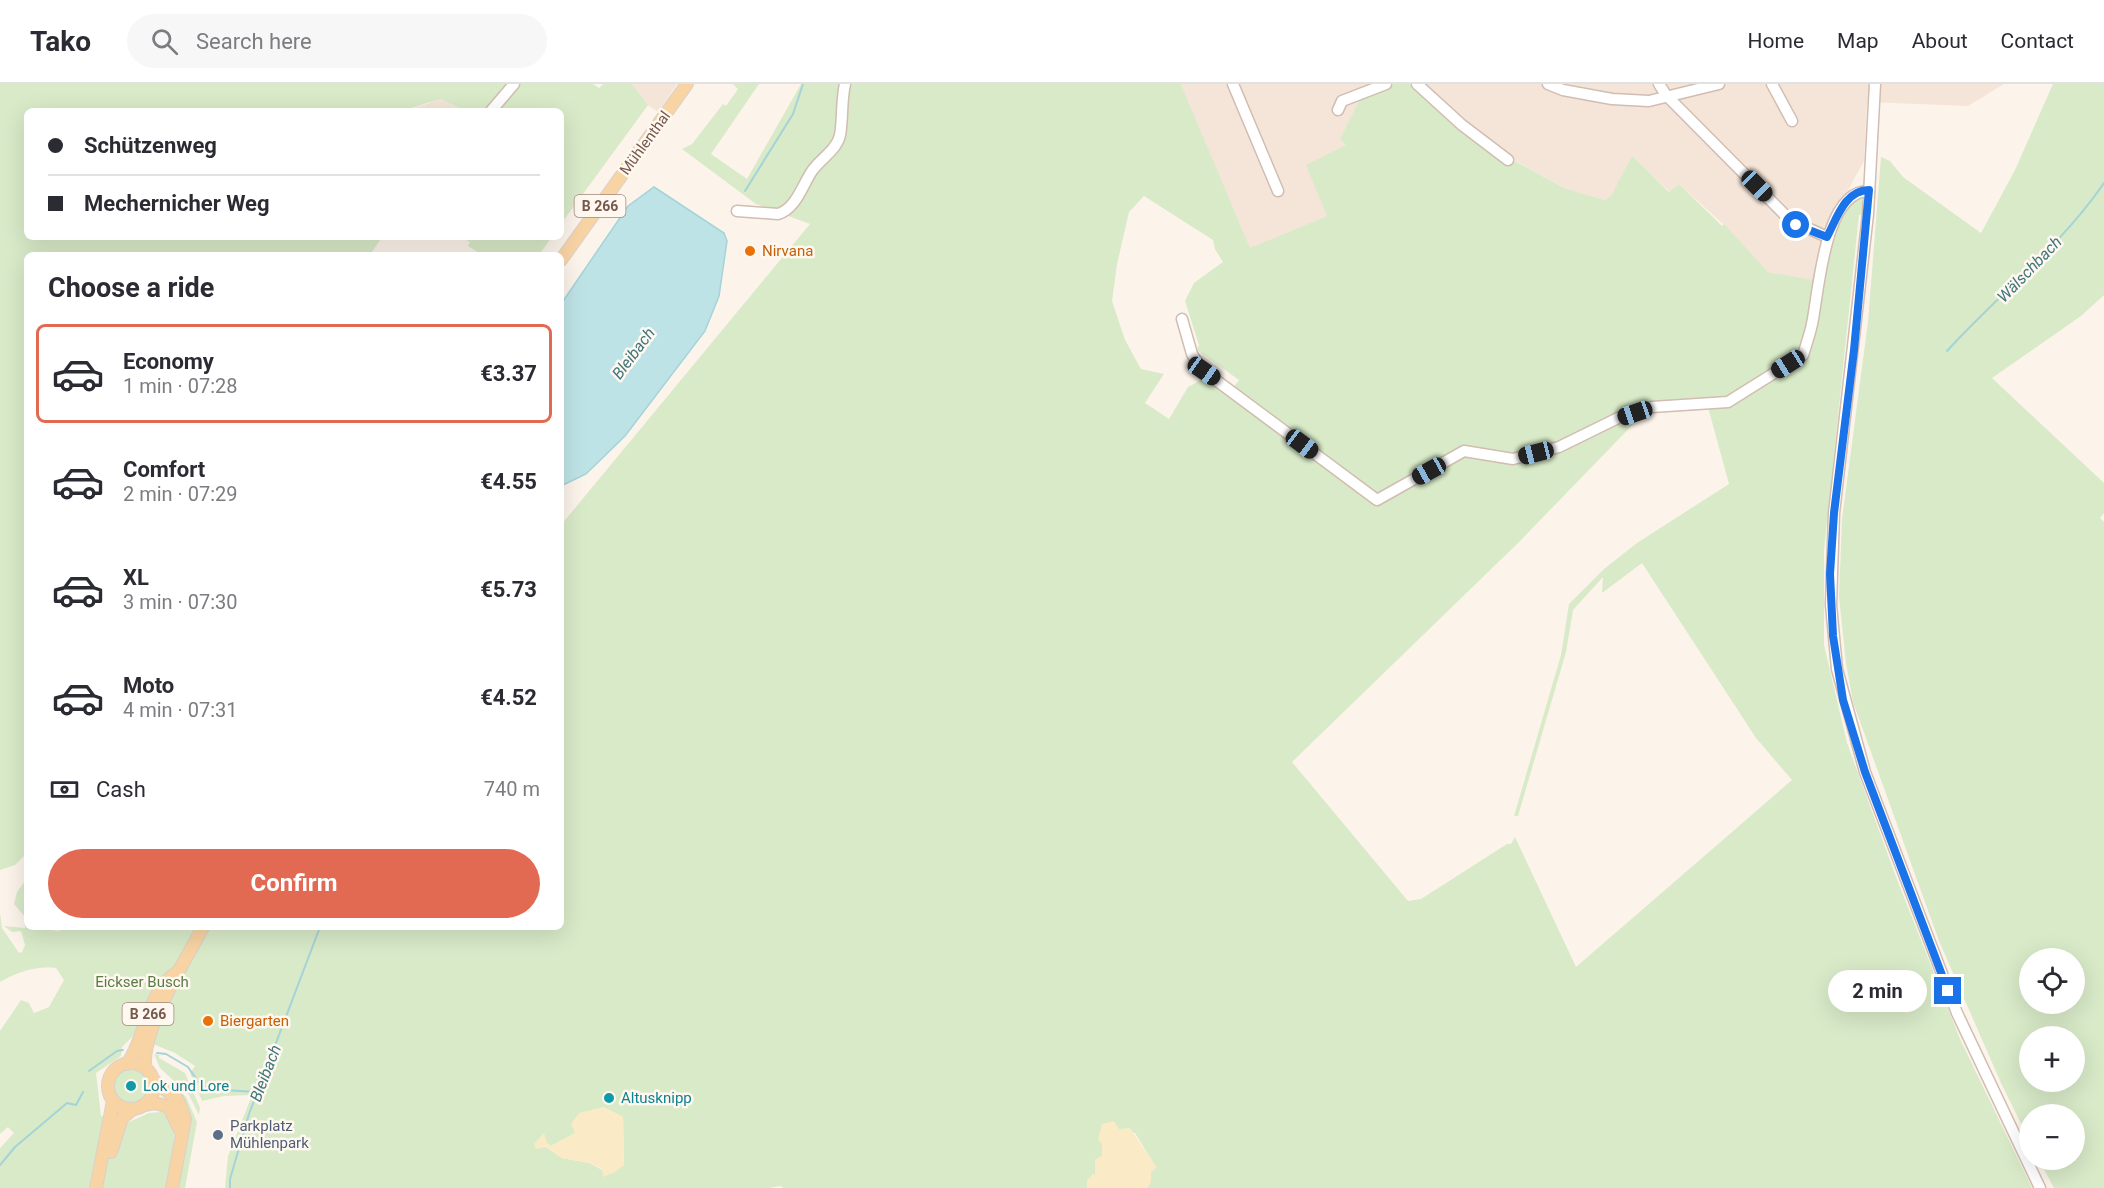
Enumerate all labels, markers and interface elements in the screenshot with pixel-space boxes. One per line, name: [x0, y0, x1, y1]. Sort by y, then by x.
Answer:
search box: [127, 14, 547, 68]
text: Tako: [30, 25, 91, 58]
icon: search: [148, 25, 181, 58]
text: Search here: [196, 29, 312, 54]
text: Home: [1748, 29, 1804, 53]
text: Map: [1837, 29, 1879, 53]
text: About: [1912, 29, 1968, 53]
text: Contact: [2001, 29, 2074, 53]
street label: Mühlenthal: [616, 108, 674, 178]
text: Schützenweg: [84, 133, 217, 158]
car: [1738, 167, 1776, 205]
text: Mechernicher Weg: [84, 191, 270, 216]
road number: B 266: [574, 195, 626, 217]
route start: [1782, 211, 1809, 238]
water label: Wälschbach: [1993, 232, 2065, 306]
place label: Nirvana: [762, 242, 813, 260]
marker: Nirvana: [743, 244, 757, 258]
text: Choose a ride: [48, 272, 214, 304]
water label: Bleibach: [608, 324, 659, 383]
icon: car: [51, 347, 105, 401]
car: [1768, 347, 1808, 381]
text: Economy: [123, 349, 214, 374]
car: [1184, 353, 1224, 389]
text: €3.37: [480, 361, 537, 386]
text: 1 min · 07:28: [123, 374, 238, 398]
car: [1615, 399, 1655, 427]
car: [1282, 426, 1322, 462]
car: [1516, 440, 1556, 466]
car: [1409, 454, 1449, 488]
icon: car: [51, 455, 105, 509]
text: Comfort: [123, 457, 205, 482]
text: €4.55: [480, 469, 537, 494]
text: 2 min · 07:29: [123, 482, 238, 506]
icon: car: [51, 563, 105, 617]
text: XL: [123, 565, 149, 590]
text: €5.73: [480, 577, 537, 602]
text: 3 min · 07:30: [123, 590, 238, 614]
icon: car: [51, 671, 105, 725]
text: Moto: [123, 673, 174, 698]
text: €4.52: [480, 685, 537, 710]
text: 4 min · 07:31: [123, 698, 238, 722]
icon: cash: [48, 773, 81, 806]
text: Cash: [96, 777, 146, 802]
text: 740 m: [484, 777, 540, 801]
button: Confirm: [48, 849, 540, 918]
map controls: [2019, 948, 2085, 1170]
button: locate: [2019, 948, 2085, 1014]
callout: 2 min: [1828, 970, 1927, 1012]
park label: Eickser Busch: [95, 973, 189, 991]
route end: [1934, 977, 1961, 1004]
text: 2 min: [1852, 979, 1903, 1003]
road number: B 266: [122, 1003, 174, 1025]
place label: Biergarten: [220, 1012, 289, 1030]
marker: Biergarten: [201, 1014, 215, 1028]
button: +: [2019, 1026, 2085, 1092]
water label: Bleibach: [246, 1042, 285, 1104]
place label: Lok und Lore: [143, 1077, 229, 1095]
marker: Lok und Lore: [124, 1079, 138, 1093]
place label: Altusknipp: [621, 1089, 692, 1107]
marker: Altusknipp: [602, 1091, 616, 1105]
button: −: [2019, 1104, 2085, 1170]
place label: Parkplatz Mühlenpark: [230, 1117, 309, 1152]
marker: Parkplatz Mühlenpark: [211, 1128, 225, 1142]

